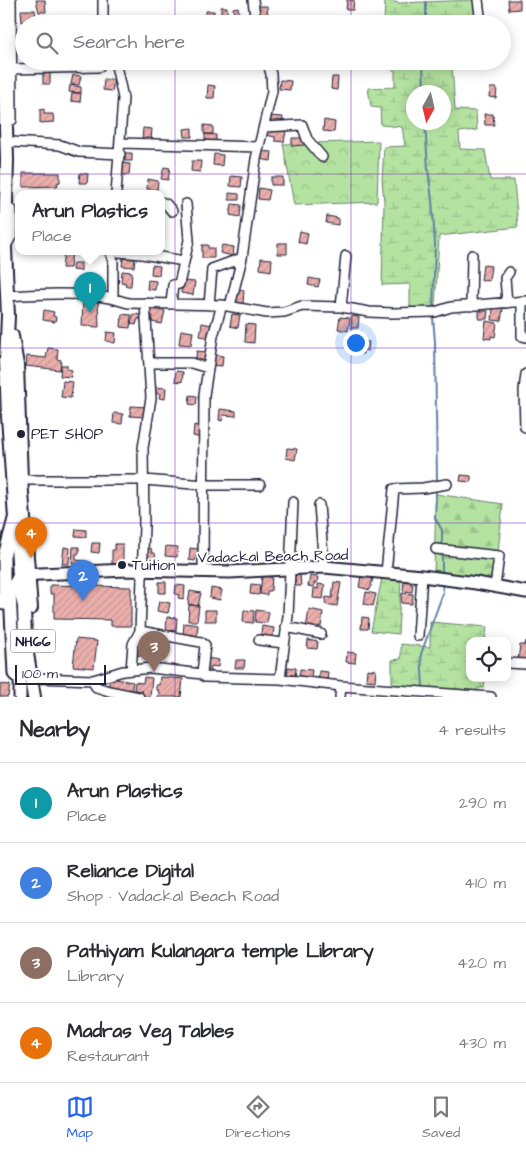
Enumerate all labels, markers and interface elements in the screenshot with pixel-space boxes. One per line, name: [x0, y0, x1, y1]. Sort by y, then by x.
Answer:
search box: [15, 15, 511, 70]
icon: search: [33, 29, 61, 57]
text: Search here: [73, 29, 185, 56]
north arrow: [406, 85, 451, 130]
popup: [15, 190, 165, 255]
text: Arun Plastics: [32, 198, 148, 225]
text: Place: [32, 225, 72, 247]
pin: 1: [74, 272, 106, 313]
your location: [343, 330, 369, 356]
place label: PET SHOP: [31, 424, 104, 445]
marker: PET SHOP: [15, 428, 27, 440]
pin: 4: [15, 517, 47, 558]
street label: Vadackal Beach Road: [197, 545, 349, 568]
place label: Tuition: [132, 555, 176, 576]
marker: Tuition: [116, 559, 128, 571]
pin: 2: [67, 560, 99, 601]
road number: NH66: [10, 630, 56, 652]
pin: 3: [138, 631, 170, 672]
map controls: [466, 637, 511, 682]
button: locate: [466, 637, 511, 682]
scale bar: [15, 662, 106, 685]
text: 100 m: [22, 664, 58, 684]
text: Nearby: [20, 715, 90, 744]
text: 4 results: [438, 719, 506, 741]
text: Arun Plastics: [67, 778, 183, 805]
text: 1: [35, 792, 37, 814]
text: 290 m: [459, 792, 506, 814]
text: Place: [67, 805, 107, 827]
text: Reliance Digital: [67, 858, 194, 885]
text: 2: [31, 872, 41, 894]
text: 410 m: [464, 872, 506, 894]
text: Shop · Vadackal Beach Road: [67, 885, 279, 907]
text: Pathiyam Kulangara temple Library: [67, 938, 374, 965]
text: 3: [32, 952, 40, 974]
text: 420 m: [457, 952, 506, 974]
text: Library: [67, 965, 124, 987]
text: Madras Veg Tables: [67, 1018, 234, 1045]
text: 4: [31, 1032, 41, 1054]
text: 430 m: [458, 1032, 506, 1054]
text: Restaurant: [67, 1045, 149, 1067]
tab: Map: [66, 1093, 94, 1143]
tab: Directions: [225, 1093, 290, 1143]
tab: Saved: [422, 1093, 460, 1143]

